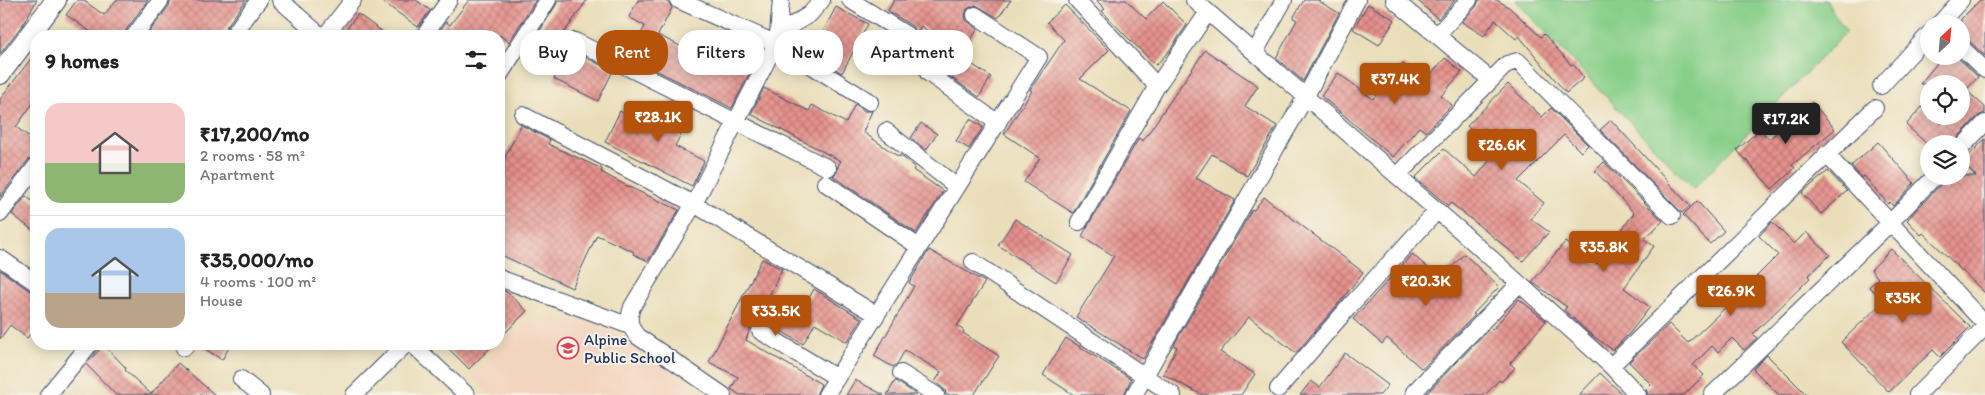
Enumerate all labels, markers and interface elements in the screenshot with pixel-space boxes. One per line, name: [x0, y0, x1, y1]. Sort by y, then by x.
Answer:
north arrow: [1920, 15, 1970, 65]
map controls: [1920, 15, 1970, 185]
chip: Buy: [520, 30, 586, 75]
chip: Rent: [596, 30, 668, 75]
chip: Filters: [678, 30, 764, 75]
chip: New: [774, 30, 843, 75]
chip: Apartment: [853, 30, 973, 75]
icon: filters: [462, 46, 490, 74]
text: 9 homes: [45, 48, 119, 73]
pin: ₹37.4K: [1354, 62, 1436, 105]
text: ₹37.4K: [1371, 69, 1419, 88]
button: locate: [1920, 75, 1970, 125]
pin: ₹28.1K: [617, 100, 699, 143]
pin: ₹17.2K: [1745, 102, 1827, 145]
text: ₹28.1K: [635, 107, 681, 126]
text: ₹17.2K: [1763, 109, 1809, 128]
text: ₹17,200/mo: [200, 121, 309, 146]
icon: home: [85, 123, 145, 183]
pin: ₹26.6K: [1461, 128, 1543, 171]
text: ₹26.6K: [1478, 135, 1526, 154]
button: layers: [1920, 135, 1970, 185]
text: 2 rooms · 58 m²: [200, 146, 305, 165]
text: Apartment: [200, 165, 275, 184]
pin: ₹35.8K: [1563, 230, 1645, 273]
text: ₹35.8K: [1580, 237, 1628, 256]
text: ₹35,000/mo: [200, 247, 314, 272]
icon: home: [85, 248, 145, 308]
pin: ₹20.3K: [1385, 264, 1467, 307]
text: ₹20.3K: [1402, 271, 1450, 290]
text: 4 rooms · 100 m²: [200, 272, 316, 291]
pin: ₹26.9K: [1690, 274, 1772, 317]
text: ₹26.9K: [1707, 281, 1755, 300]
pin: ₹35K: [1873, 282, 1933, 324]
text: ₹35K: [1885, 288, 1921, 307]
text: House: [200, 291, 243, 310]
pin: ₹33.5K: [735, 294, 817, 337]
text: ₹33.5K: [752, 301, 800, 320]
place label: Alpine Public School: [584, 330, 676, 367]
school or university icon: Alpine Public School: [556, 336, 580, 360]

